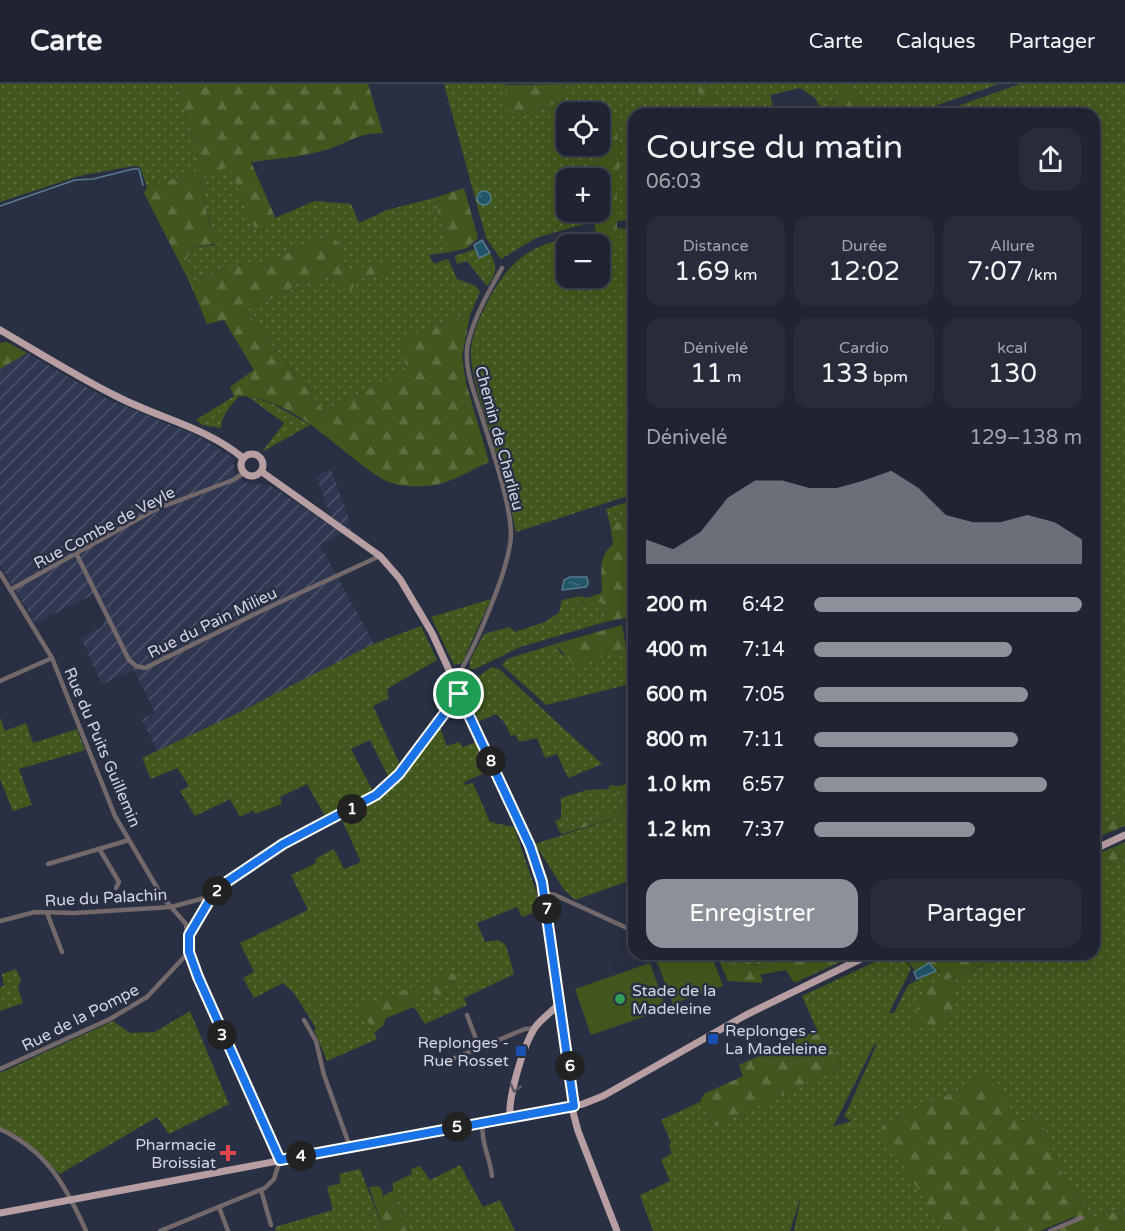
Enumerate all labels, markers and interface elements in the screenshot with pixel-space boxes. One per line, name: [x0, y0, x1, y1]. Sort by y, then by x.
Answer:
text: Carte: [30, 24, 102, 58]
text: Carte: [809, 29, 863, 54]
text: Calques: [896, 29, 976, 54]
text: Partager: [1009, 29, 1095, 54]
map controls: [556, 102, 610, 288]
button: locate: [556, 102, 610, 156]
text: Course du matin: [646, 128, 903, 167]
button: share: [1019, 128, 1082, 191]
button: +: [556, 168, 610, 222]
text: 06:03: [646, 170, 701, 194]
button: −: [556, 234, 610, 288]
text: Distance: [683, 236, 749, 256]
text: Durée: [841, 236, 887, 256]
text: Allure: [990, 236, 1035, 256]
text: 1.69: [674, 256, 730, 287]
text: 12:02: [828, 256, 900, 287]
text: 7:07: [967, 256, 1023, 287]
text: km: [730, 265, 757, 285]
text: /km: [1023, 265, 1058, 285]
text: Dénivelé: [683, 338, 748, 358]
text: Cardio: [839, 338, 889, 358]
text: kcal: [997, 338, 1027, 358]
text: 11: [690, 358, 723, 389]
text: 133: [820, 358, 869, 389]
text: 130: [988, 358, 1037, 389]
street label: Chemin de Charlieu: [470, 364, 528, 513]
text: m: [723, 367, 741, 387]
text: bpm: [869, 367, 908, 387]
text: Dénivelé: [646, 426, 727, 450]
text: 129–138 m: [969, 426, 1082, 450]
street label: Rue Combe de Veyle: [30, 482, 179, 574]
street label: Rue du Pain Milieu: [144, 583, 280, 663]
text: 200 m: [646, 593, 707, 617]
text: 6:42: [742, 593, 785, 617]
text: 400 m: [646, 638, 707, 662]
text: 7:14: [742, 638, 785, 662]
street label: Rue du Puits Guillemin: [59, 664, 145, 830]
pin: [433, 668, 484, 719]
icon: arrive: [442, 677, 475, 710]
text: 600 m: [646, 683, 707, 707]
text: 7:05: [742, 683, 785, 707]
text: 800 m: [646, 728, 707, 752]
text: 7:11: [742, 728, 785, 752]
pin: 8: [476, 746, 506, 776]
text: 8: [486, 751, 496, 771]
text: 1.0 km: [646, 773, 711, 797]
text: 6:57: [742, 773, 785, 797]
pin: 1: [337, 794, 367, 824]
text: 1: [347, 799, 357, 819]
text: 1.2 km: [646, 818, 711, 842]
text: 7:37: [742, 818, 785, 842]
pin: 2: [202, 876, 232, 906]
button: Enregistrer: [646, 879, 858, 948]
button: Partager: [870, 879, 1082, 948]
text: 2: [212, 881, 222, 901]
street label: Rue du Palachin: [44, 885, 168, 911]
pin: 7: [532, 894, 562, 924]
text: 7: [542, 899, 552, 919]
street label: Rue de la Pompe: [18, 980, 142, 1056]
place label: Stade de la Madeleine: [632, 981, 716, 1019]
marker: Stade de la Madeleine: [613, 992, 627, 1006]
pin: 3: [207, 1020, 237, 1050]
place label: Replonges - La Madeleine: [725, 1021, 827, 1059]
text: 3: [217, 1025, 227, 1045]
marker: Replonges - La Madeleine: [706, 1032, 720, 1046]
place label: Replonges - Rue Rosset: [417, 1033, 509, 1071]
marker: Replonges - Rue Rosset: [514, 1044, 528, 1058]
pin: 6: [555, 1051, 585, 1081]
text: 6: [565, 1056, 575, 1076]
one-way arrow: [509, 1083, 522, 1093]
pin: 5: [442, 1112, 472, 1142]
text: 5: [452, 1117, 462, 1137]
place label: Pharmacie Broissiat: [135, 1135, 216, 1173]
pin: 4: [286, 1141, 316, 1171]
marker: Pharmacie Broissiat: [221, 1146, 235, 1160]
text: 4: [296, 1146, 306, 1166]

